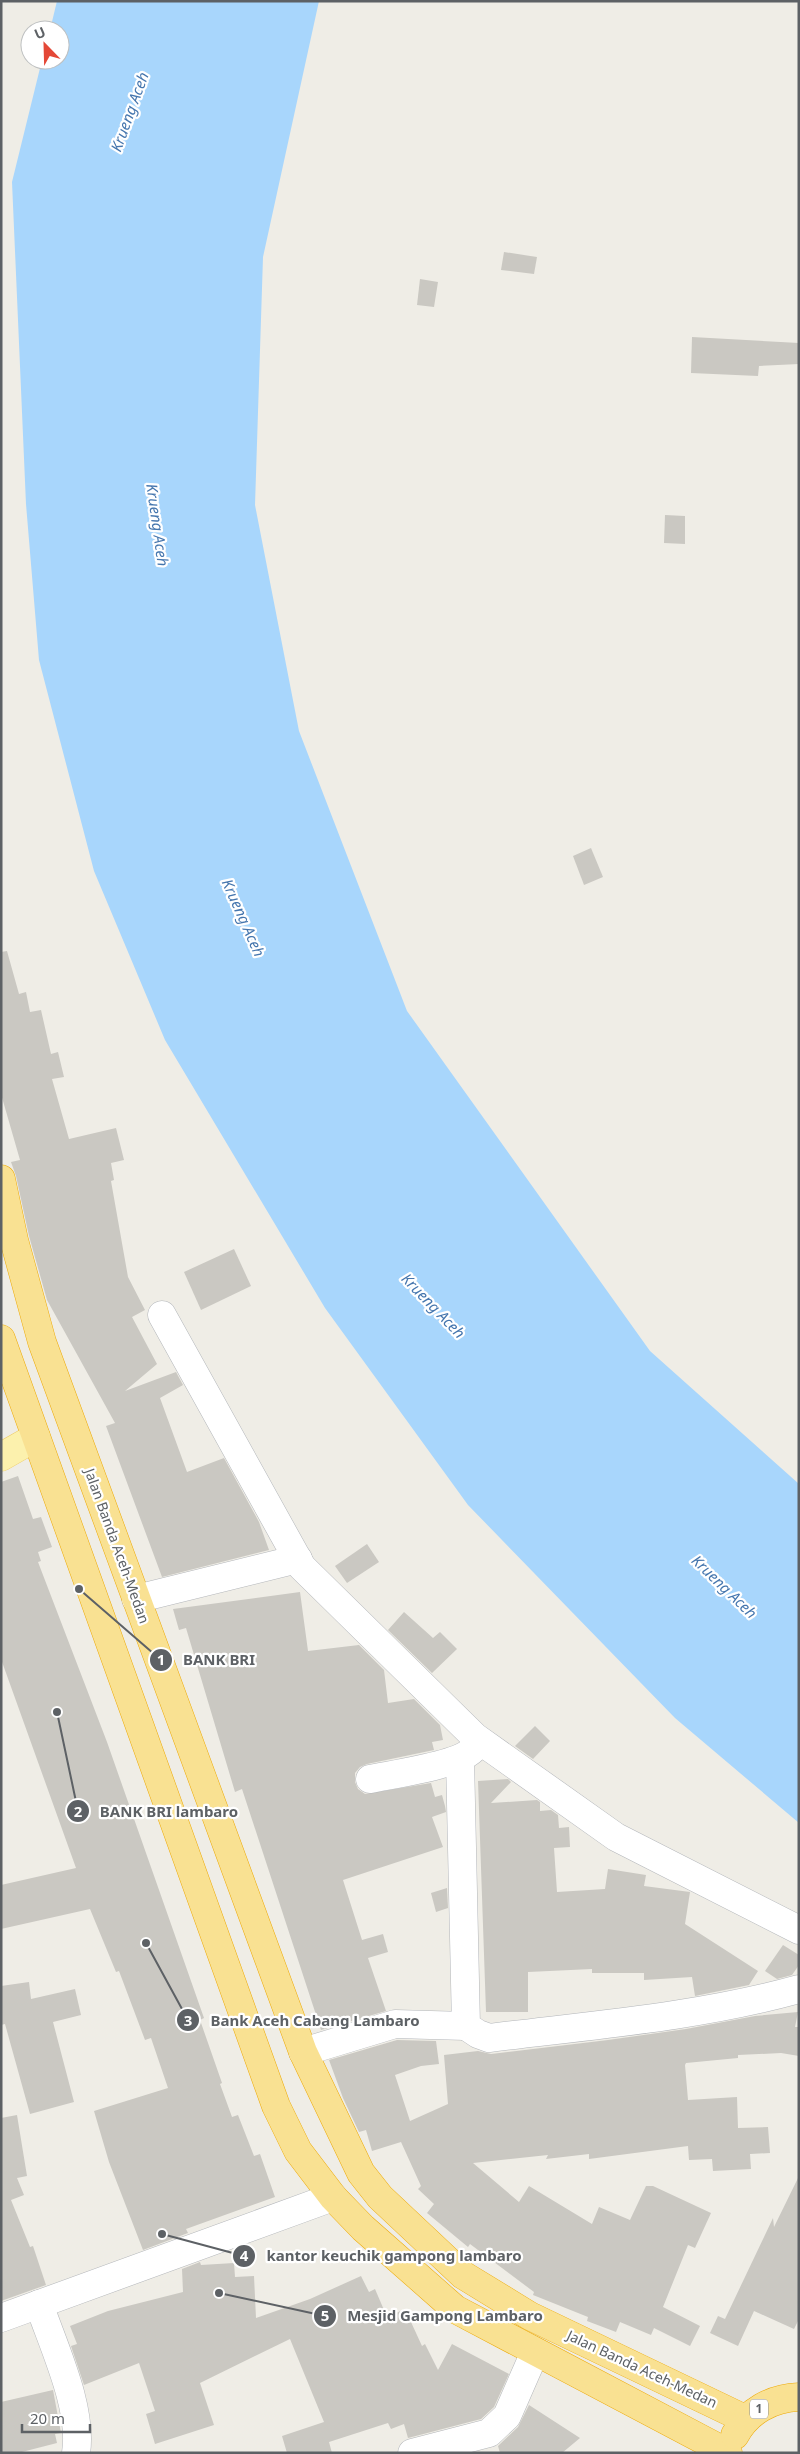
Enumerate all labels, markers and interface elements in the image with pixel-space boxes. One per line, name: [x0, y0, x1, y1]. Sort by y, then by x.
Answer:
north arrow: [20, 20, 70, 70]
text: U: [31, 22, 48, 43]
water label: Krueng Aceh: [105, 69, 153, 154]
water label: Krueng Aceh: [142, 482, 174, 567]
water label: Krueng Aceh: [218, 875, 270, 960]
water label: Krueng Aceh: [398, 1268, 470, 1342]
street label: Jalan Banda Aceh-Medan: [80, 1464, 154, 1626]
water label: Krueng Aceh: [688, 1550, 762, 1622]
callout: BANK BRI: [148, 1645, 265, 1675]
text: 1: [157, 1649, 165, 1669]
text: BANK BRI: [183, 1649, 255, 1669]
callout: BANK BRI lambaro: [65, 1796, 249, 1826]
text: 2: [74, 1801, 83, 1821]
text: BANK BRI lambaro: [100, 1801, 238, 1821]
callout: Bank Aceh Cabang Lambaro: [175, 2005, 429, 2035]
text: 3: [184, 2010, 192, 2030]
text: Bank Aceh Cabang Lambaro: [210, 2010, 420, 2030]
callout: kantor keuchik gampong lambaro: [231, 2241, 531, 2271]
text: 4: [240, 2245, 249, 2265]
text: kantor keuchik gampong lambaro: [266, 2245, 522, 2265]
callout: Mesjid Gampong Lambaro: [312, 2301, 553, 2331]
text: 5: [321, 2305, 329, 2325]
text: Mesjid Gampong Lambaro: [347, 2305, 543, 2325]
street label: Jalan Banda Aceh-Medan: [562, 2325, 720, 2412]
road number: 1: [750, 2400, 768, 2418]
scale bar: [22, 2402, 90, 2434]
text: 20 m: [30, 2408, 65, 2428]

